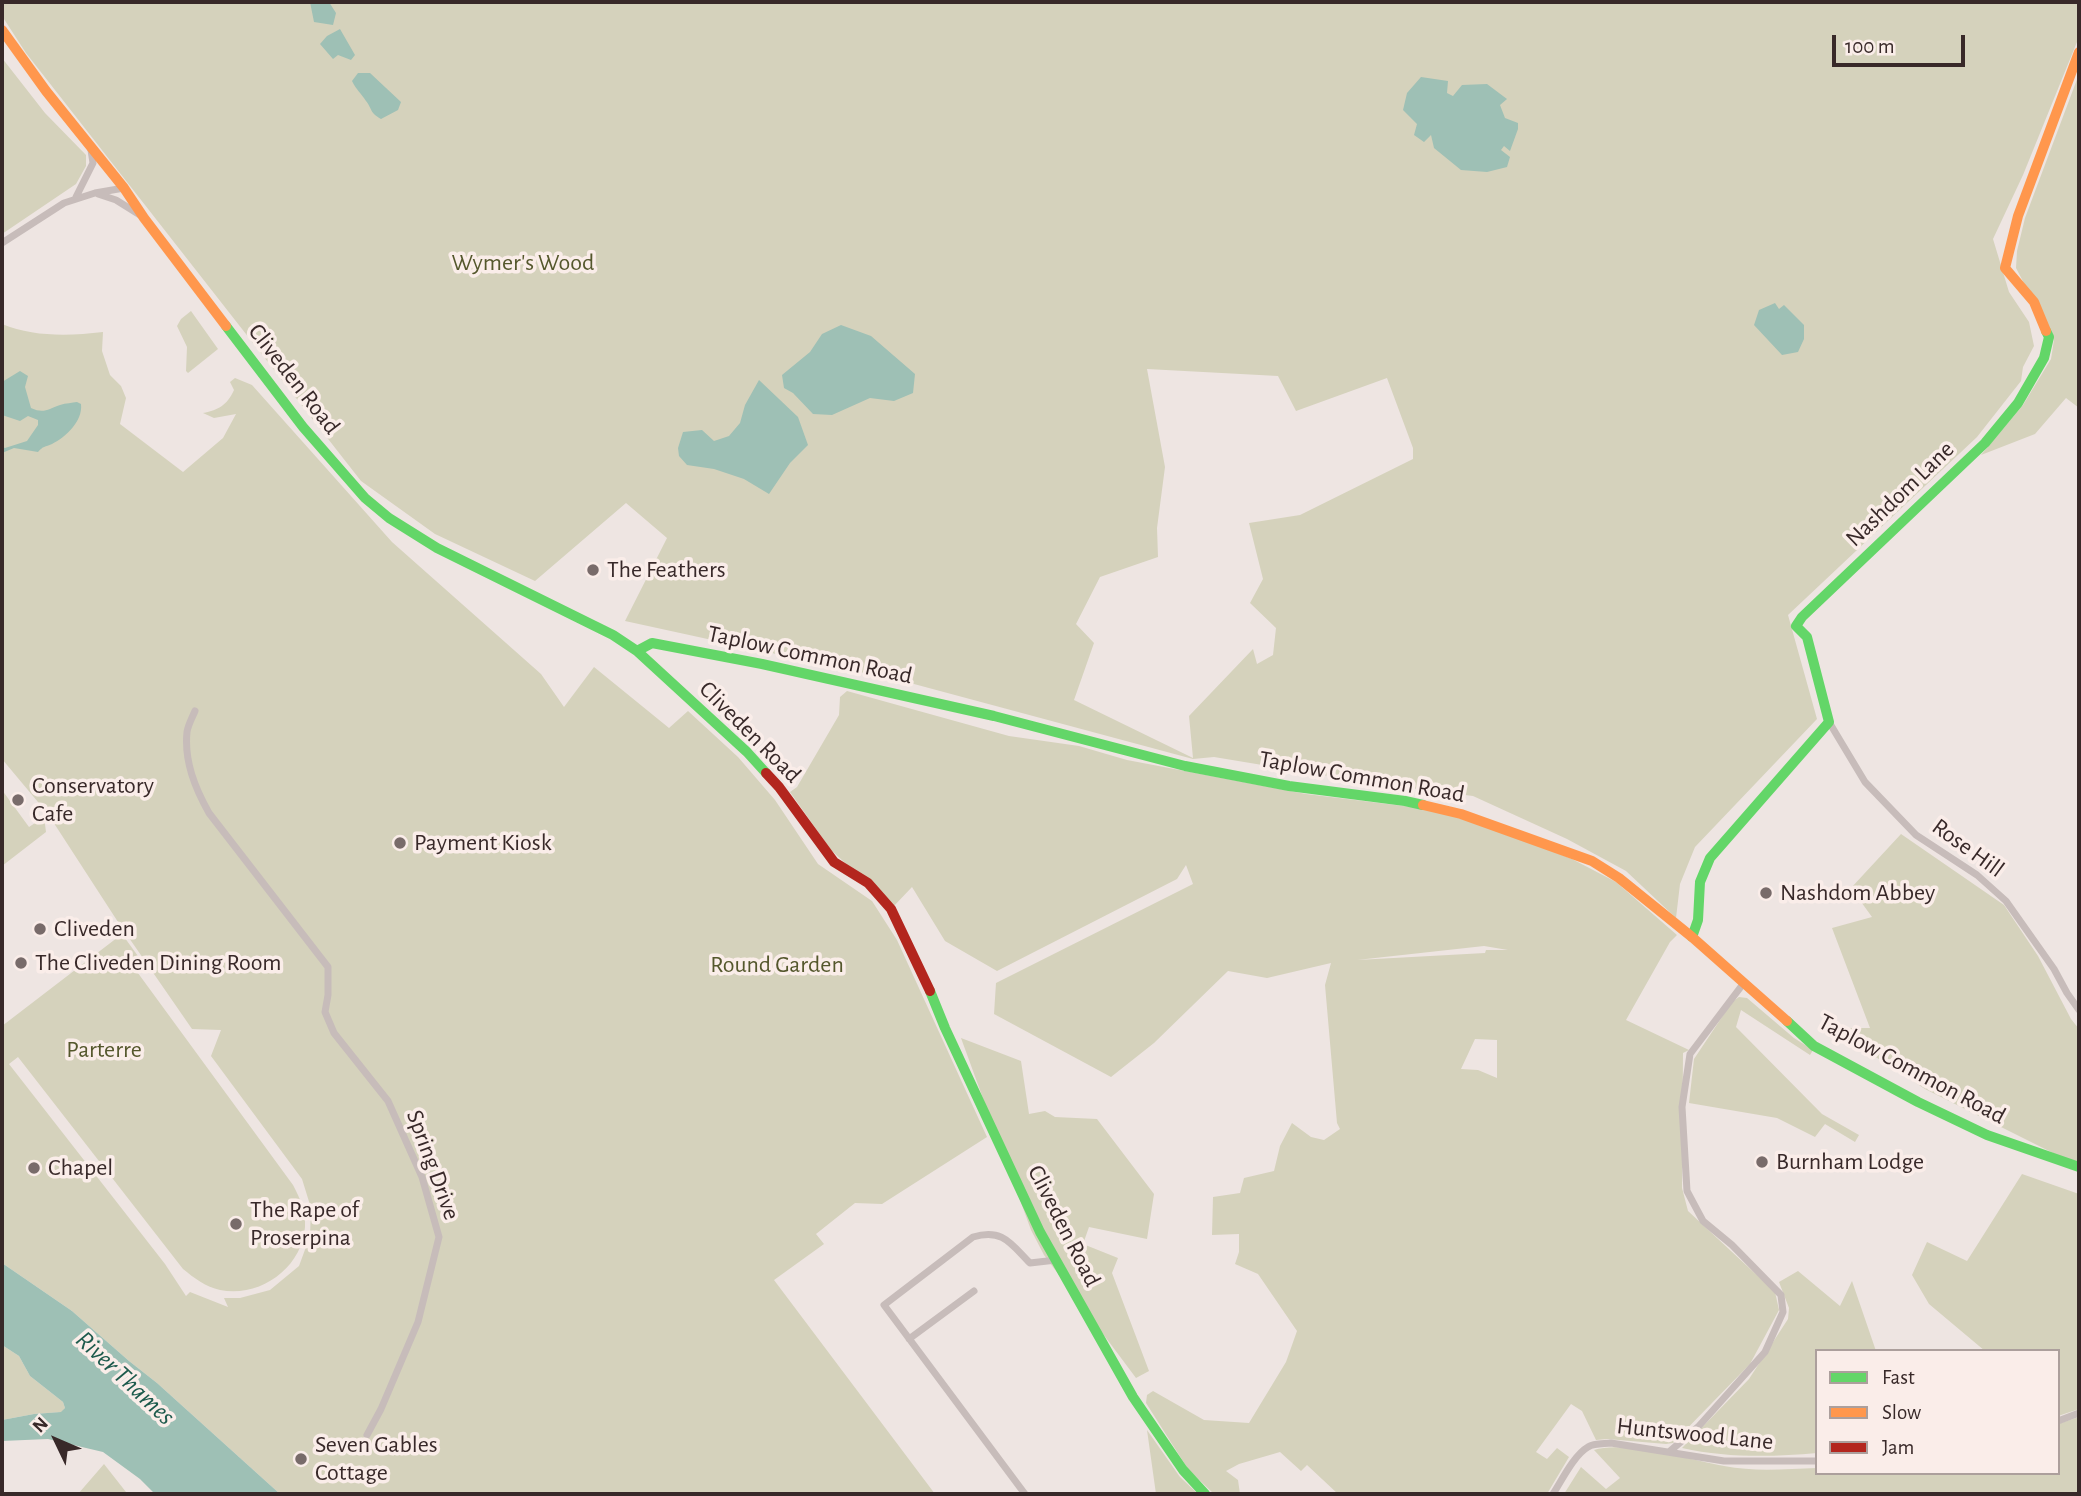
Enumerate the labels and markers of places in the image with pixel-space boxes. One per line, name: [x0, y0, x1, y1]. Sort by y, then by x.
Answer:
place label: The Feathers: [607, 556, 726, 584]
marker: The Feathers: [585, 562, 601, 578]
place label: Conservatory Cafe: [32, 772, 154, 828]
marker: Conservatory Cafe: [10, 792, 26, 808]
place label: Payment Kiosk: [414, 829, 552, 857]
marker: Payment Kiosk: [392, 835, 408, 851]
place label: Nashdom Abbey: [1780, 879, 1935, 907]
marker: Nashdom Abbey: [1758, 885, 1774, 901]
place label: Cliveden: [54, 915, 135, 943]
marker: Cliveden: [32, 921, 48, 937]
place label: The Cliveden Dining Room: [35, 949, 281, 977]
marker: The Cliveden Dining Room: [13, 955, 29, 971]
place label: Burnham Lodge: [1776, 1148, 1924, 1176]
place label: Chapel: [48, 1154, 113, 1182]
marker: Burnham Lodge: [1754, 1154, 1770, 1170]
marker: Chapel: [26, 1160, 42, 1176]
place label: The Rape of Proserpina: [250, 1196, 359, 1252]
marker: The Rape of Proserpina: [228, 1216, 244, 1232]
place label: Seven Gables Cottage: [315, 1431, 438, 1487]
marker: Seven Gables Cottage: [293, 1451, 309, 1467]

